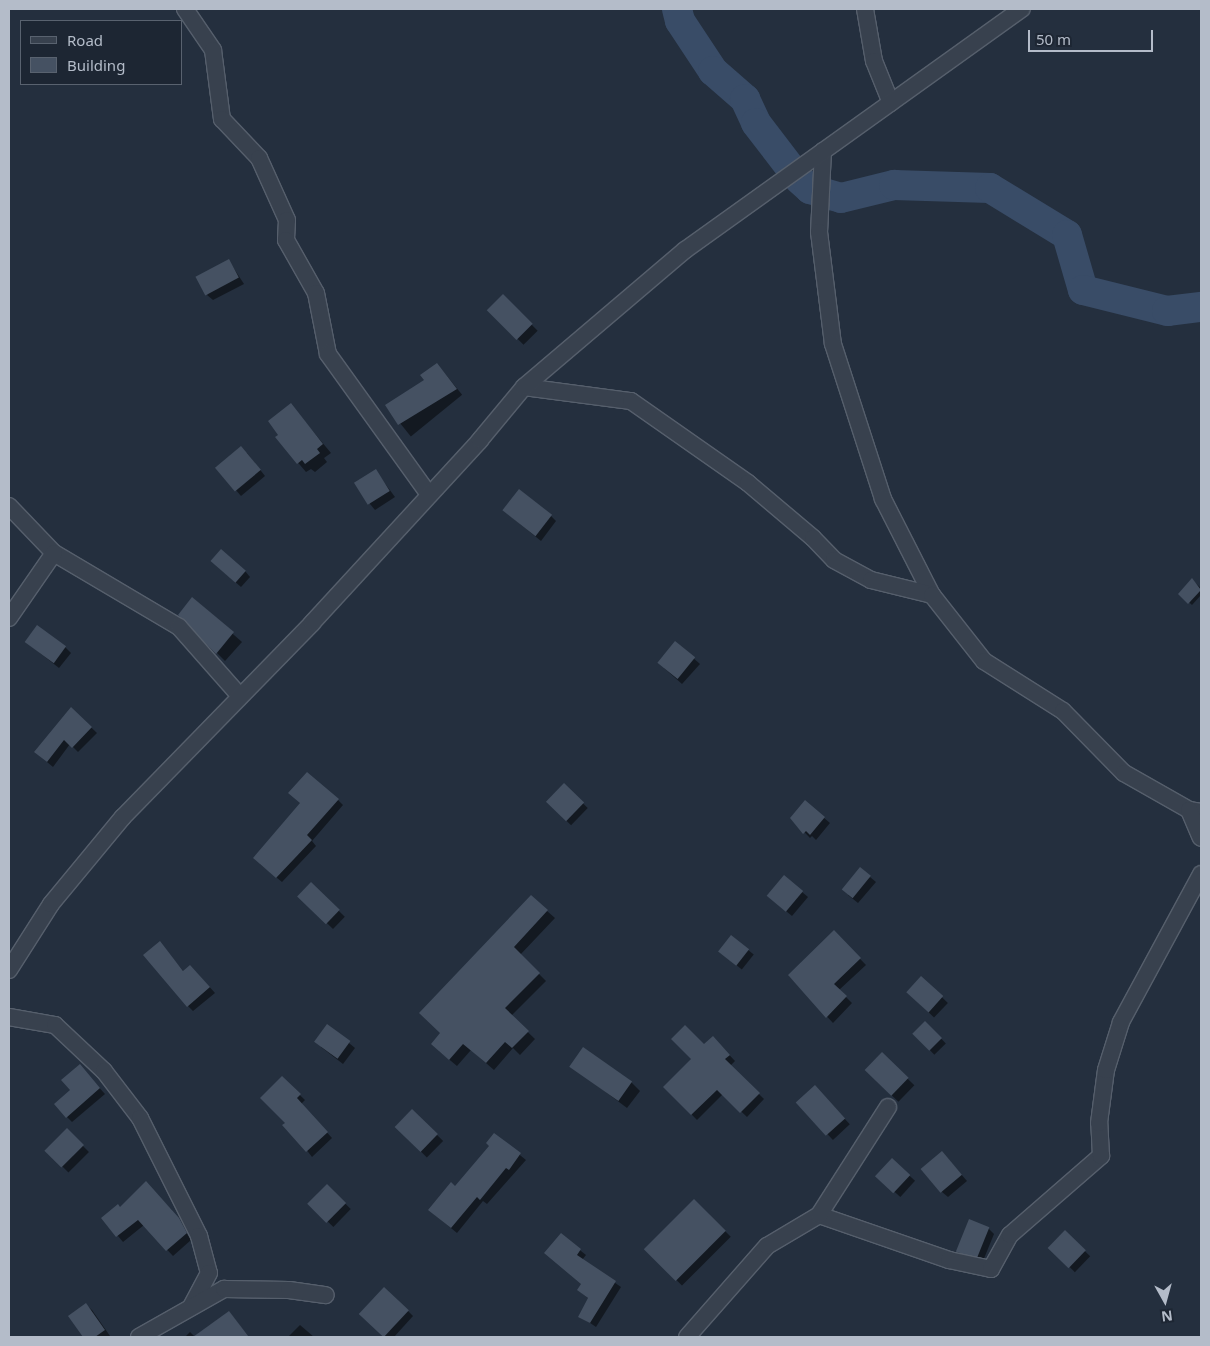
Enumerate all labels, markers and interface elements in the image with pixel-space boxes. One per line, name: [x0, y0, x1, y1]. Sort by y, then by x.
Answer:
legend: [20, 20, 182, 85]
scale bar: [1030, 20, 1155, 52]
text: 50 m: [1036, 29, 1071, 49]
text: Road: [67, 30, 103, 50]
text: Building: [67, 55, 125, 75]
north arrow: [1140, 1276, 1190, 1326]
text: N: [1160, 1306, 1174, 1327]

